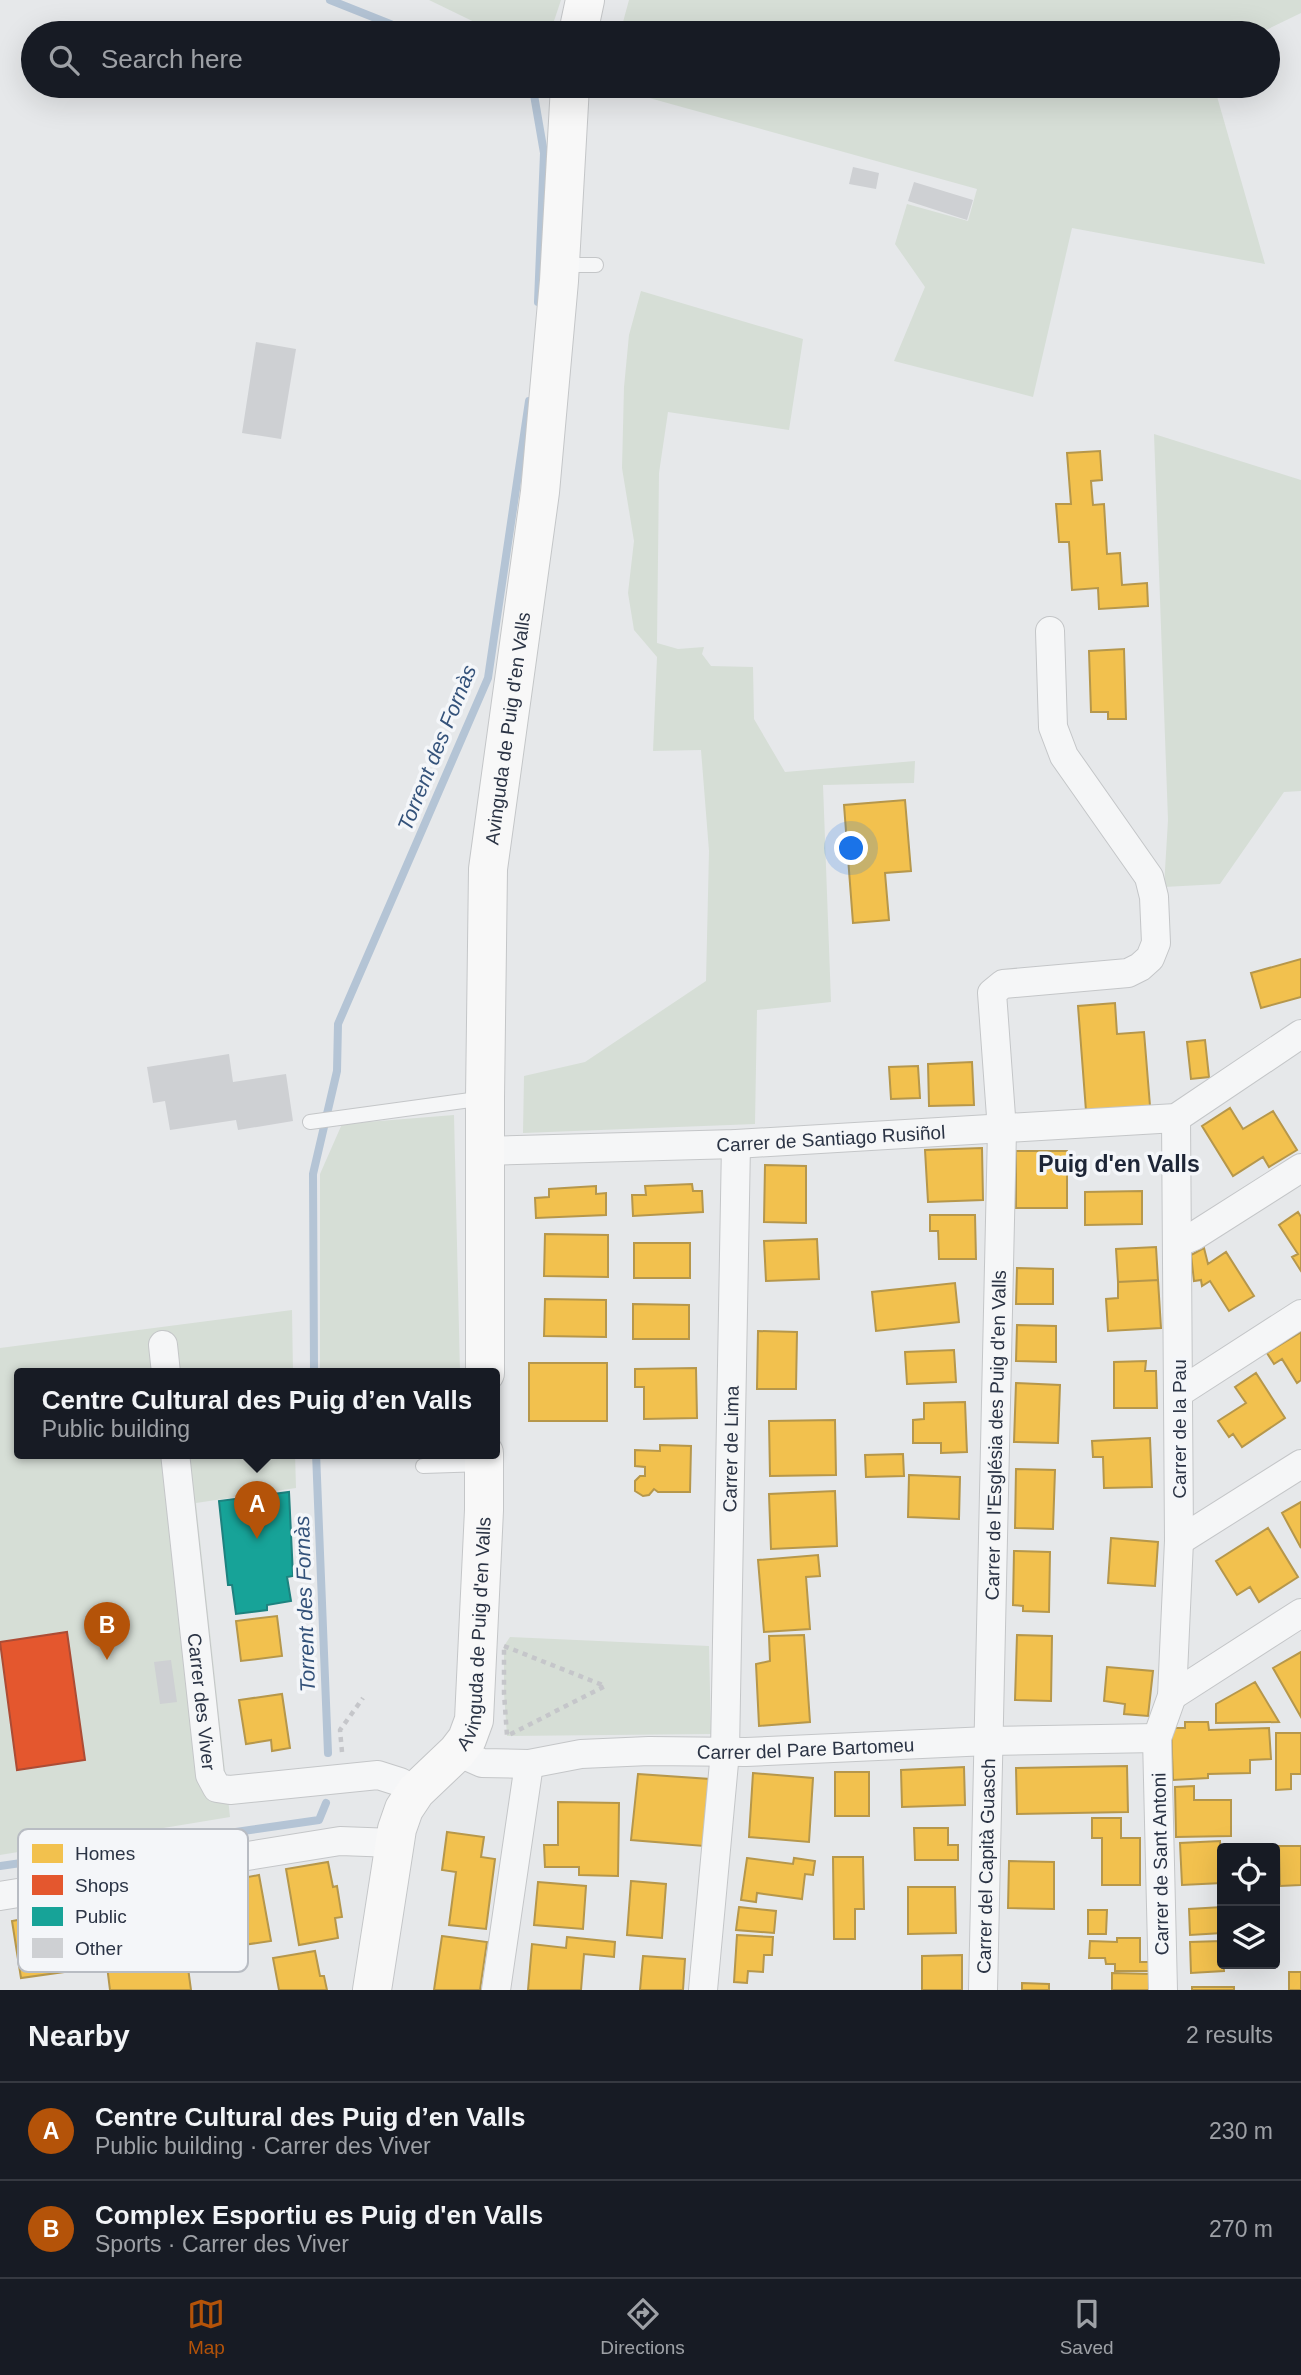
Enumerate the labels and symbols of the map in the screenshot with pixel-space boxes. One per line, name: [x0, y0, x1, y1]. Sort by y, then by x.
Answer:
street label: Avinguda de Puig d'en Valls: [481, 611, 534, 846]
water label: Torrent des Fornàs: [393, 661, 480, 834]
your location: [834, 831, 868, 865]
street label: Carrer de Santiago Rusiñol: [716, 1122, 946, 1156]
district label: Puig d'en Valls: [1038, 1151, 1200, 1177]
street label: Carrer de l'Església des Puig d'en Valls: [982, 1270, 1010, 1601]
street label: Carrer de la Pau: [1169, 1359, 1190, 1499]
street label: Carrer de Lima: [719, 1385, 743, 1513]
pin: A: [234, 1481, 280, 1539]
water label: Torrent des Fornàs: [290, 1515, 319, 1693]
street label: Avinguda de Puig d'en Valls: [452, 1516, 495, 1754]
pin: B: [84, 1602, 130, 1660]
street label: Carrer des Viver: [184, 1632, 219, 1772]
street label: Carrer del Pare Bartomeu: [697, 1734, 915, 1763]
street label: Carrer del Capità Guasch: [973, 1758, 999, 1974]
street label: Carrer de Sant Antoni: [1148, 1772, 1173, 1956]
legend: [18, 1829, 248, 1972]
text: Homes: [75, 1843, 135, 1864]
text: Shops: [75, 1875, 129, 1896]
text: Public: [75, 1906, 127, 1927]
text: Other: [75, 1938, 123, 1959]

